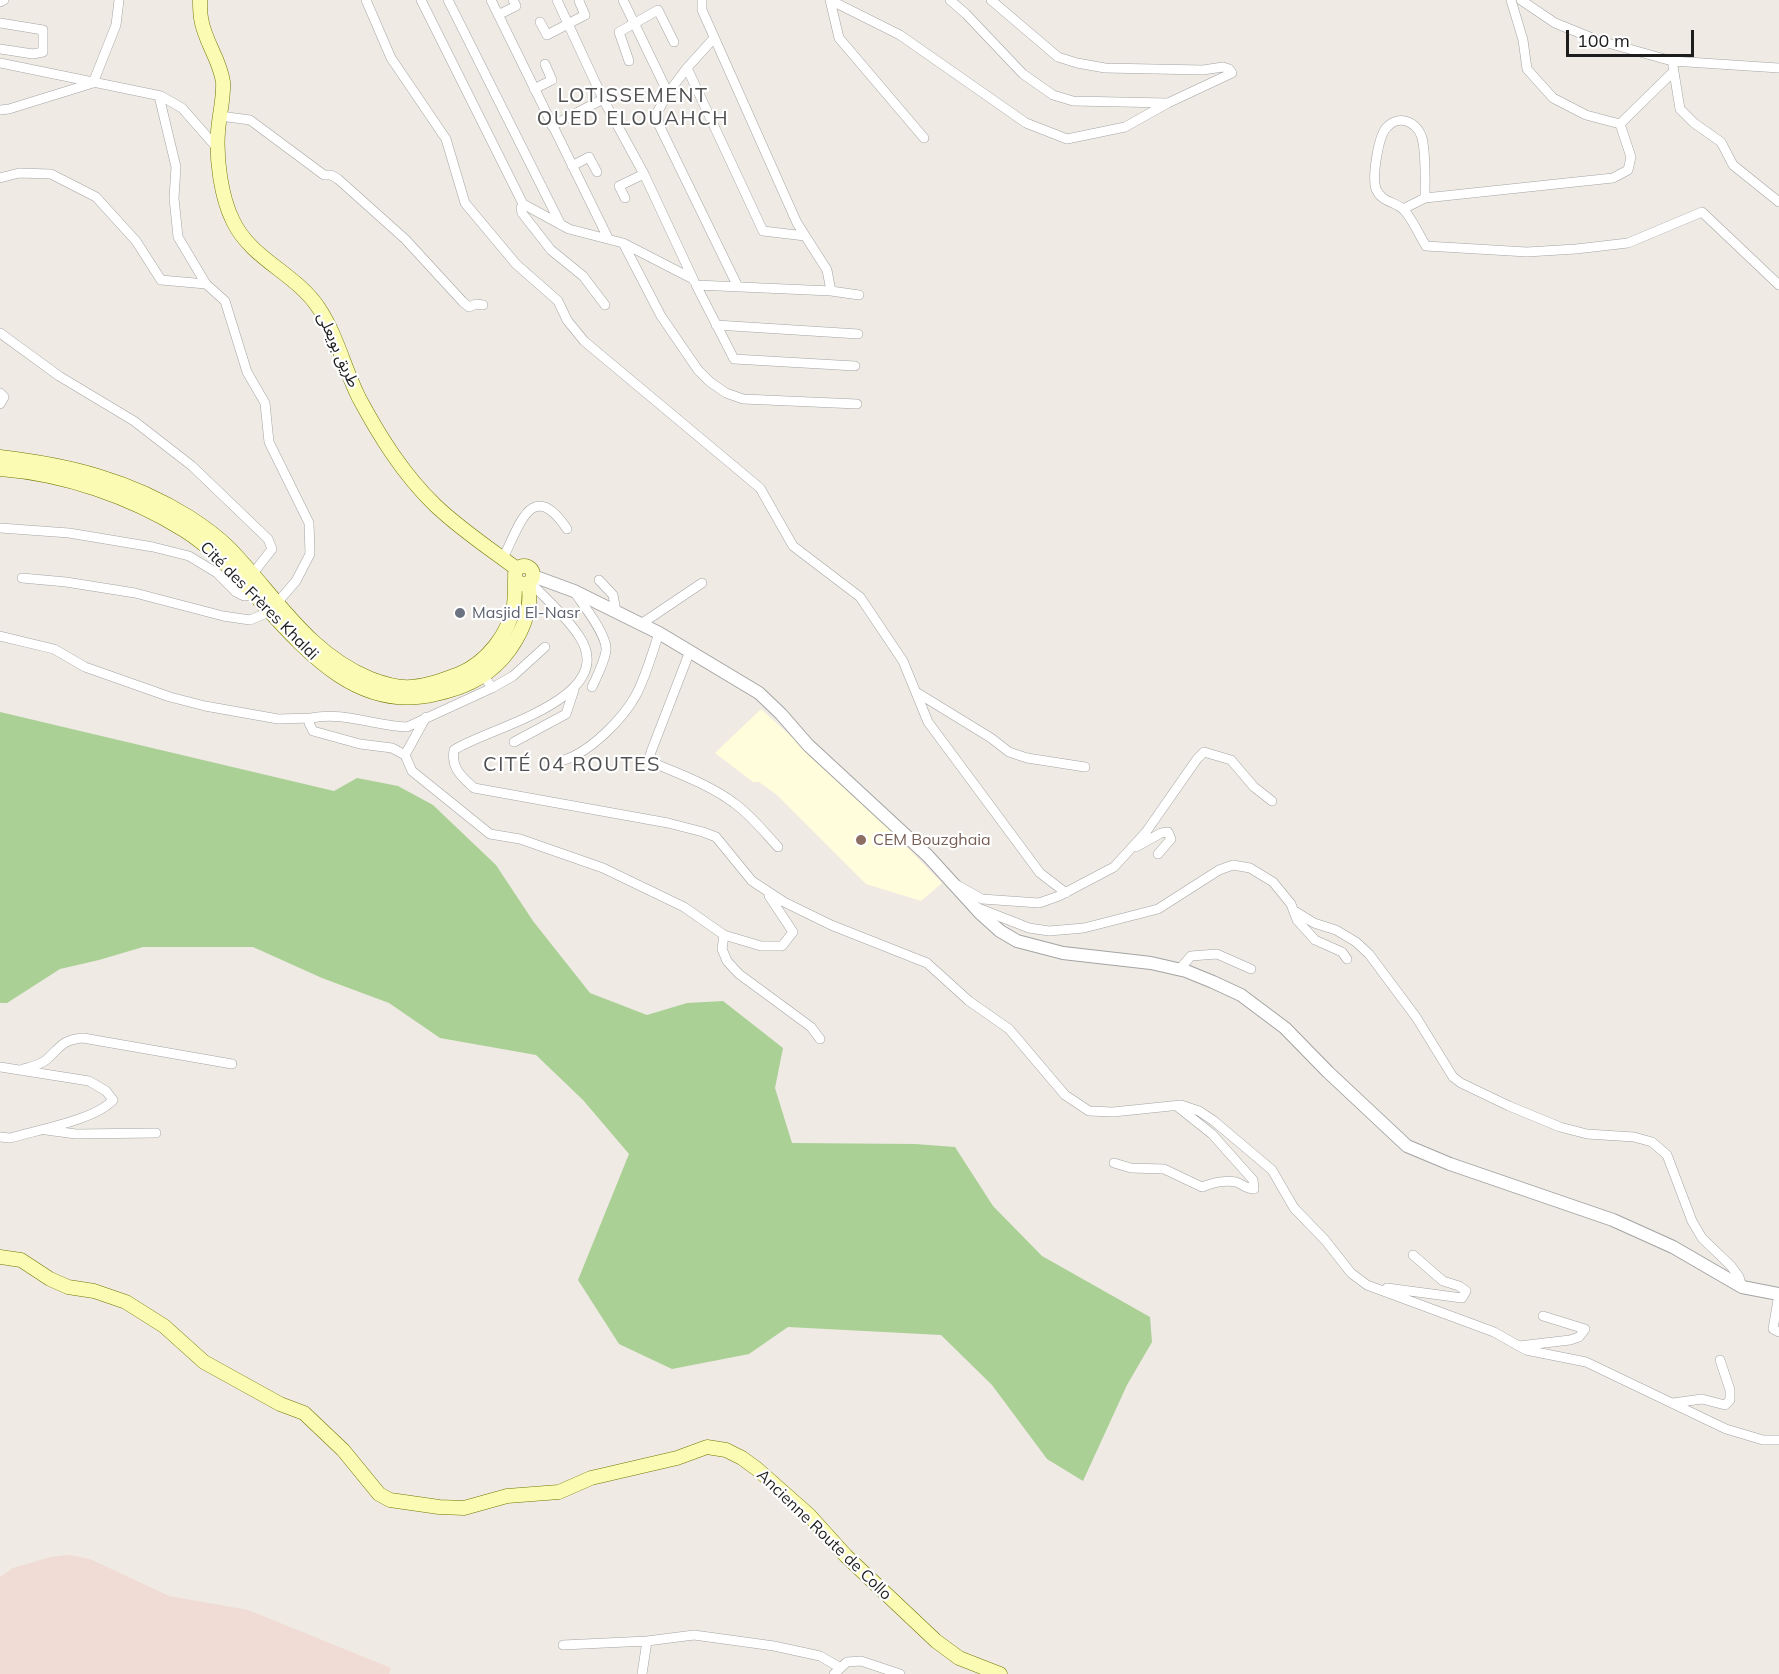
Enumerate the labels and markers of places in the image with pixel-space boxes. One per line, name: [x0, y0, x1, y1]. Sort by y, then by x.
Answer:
place label: Masjid El-Nasr: [472, 603, 580, 623]
marker: Masjid El-Nasr: [453, 606, 467, 620]
place label: CEM Bouzghaia: [873, 830, 991, 850]
marker: CEM Bouzghaia: [854, 833, 868, 847]

